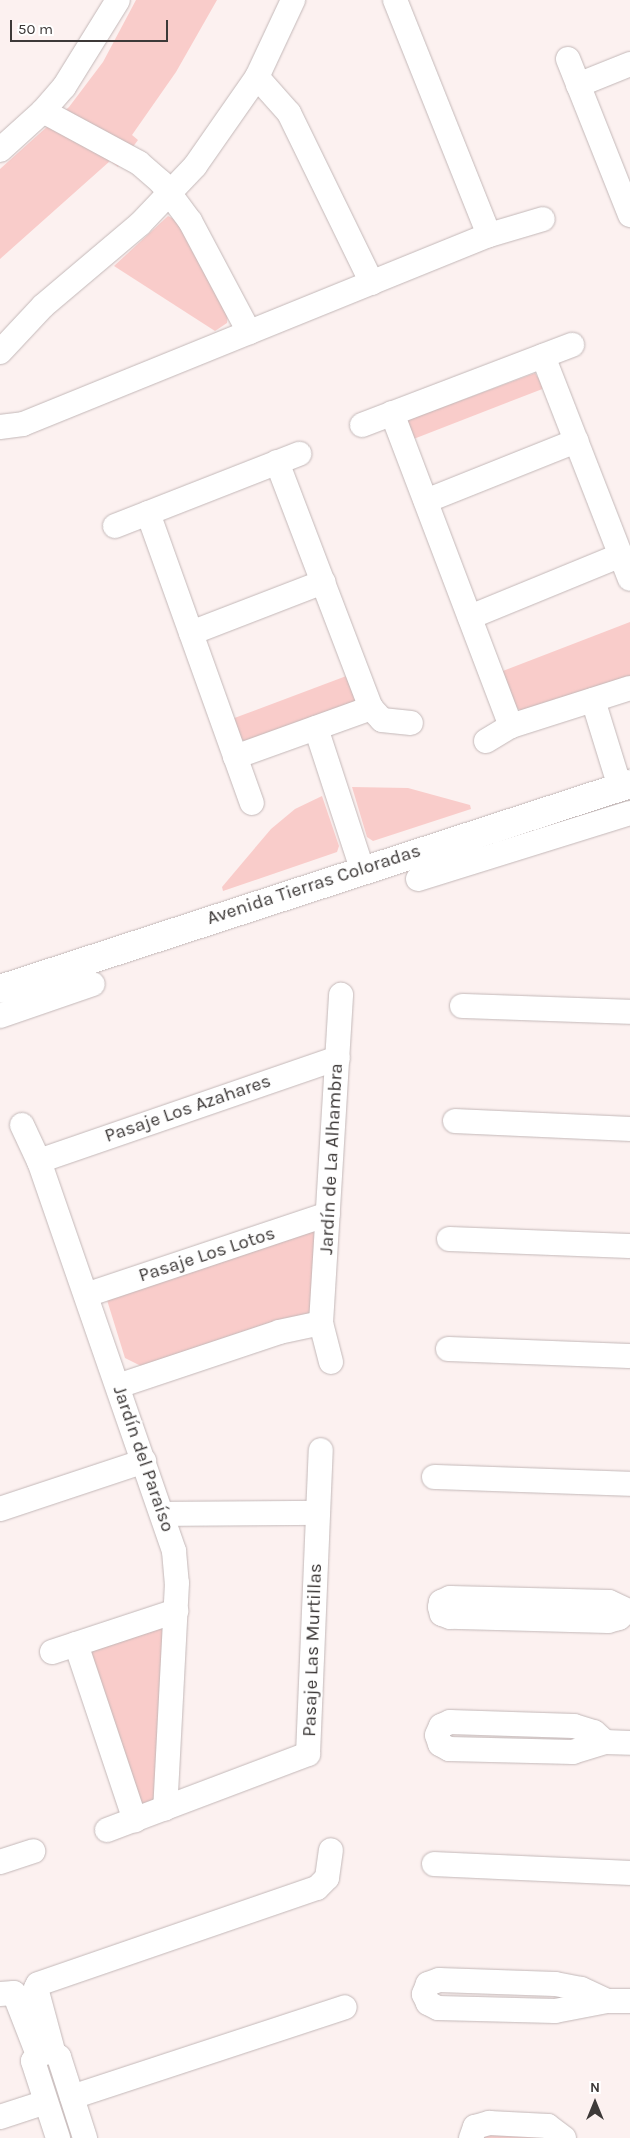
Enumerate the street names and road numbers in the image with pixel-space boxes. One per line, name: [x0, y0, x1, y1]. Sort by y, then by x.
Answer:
street label: Avenida Tierras Coloradas: [204, 840, 424, 930]
street label: Jardín de La Alhambra: [316, 1063, 348, 1255]
street label: Pasaje Los Azahares: [102, 1070, 274, 1148]
street label: Pasaje Los Lotos: [136, 1222, 278, 1288]
street label: Jardín del Paraíso: [107, 1383, 179, 1535]
street label: Pasaje Las Murtillas: [299, 1563, 327, 1737]

